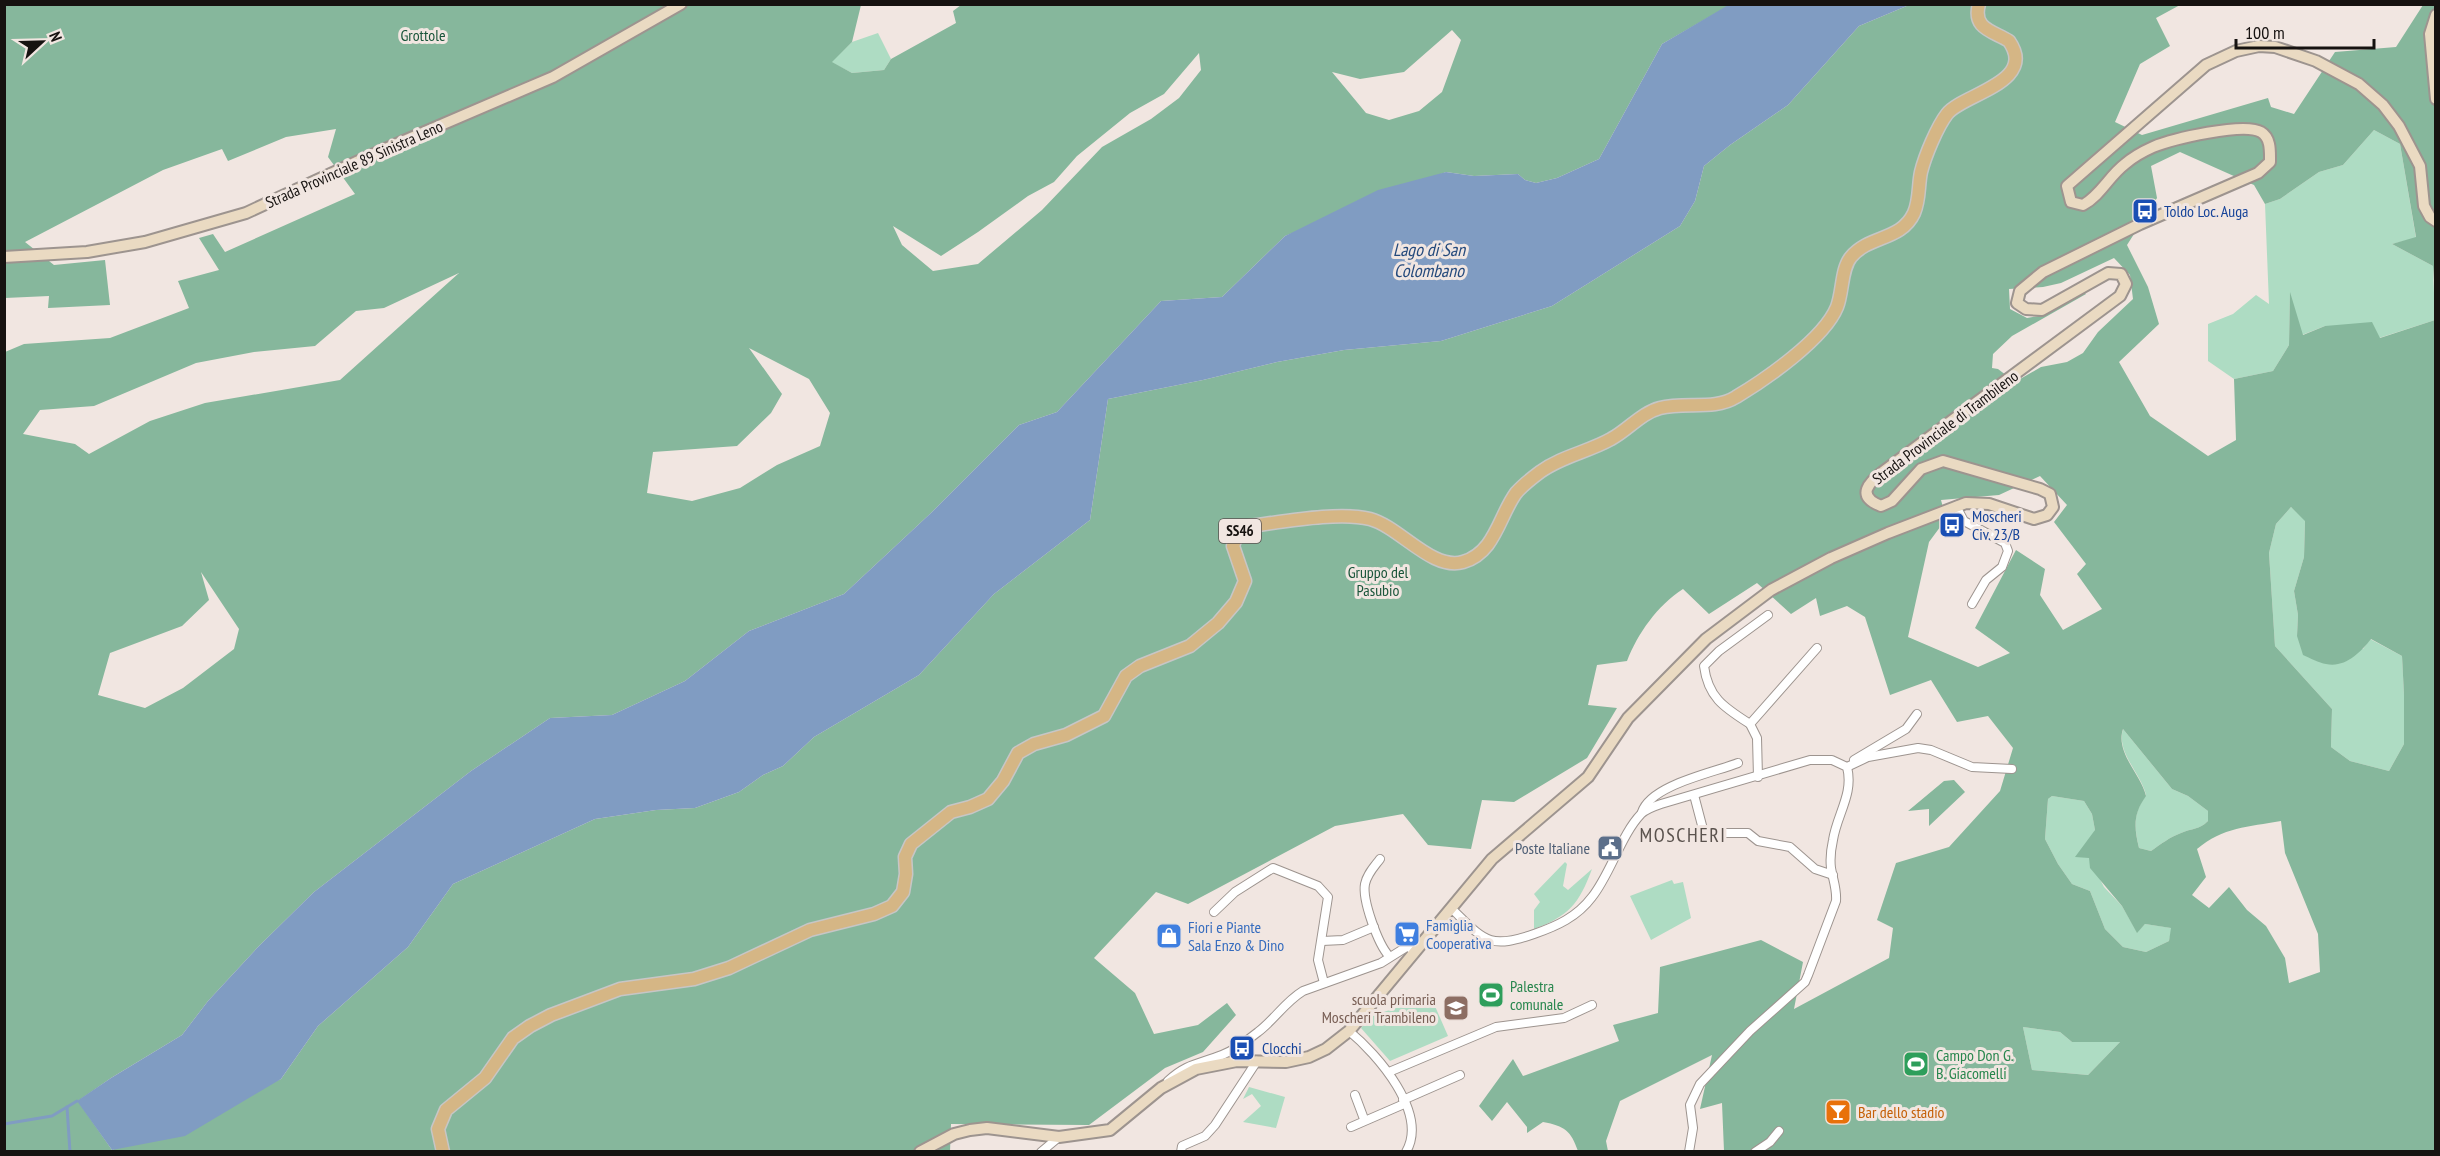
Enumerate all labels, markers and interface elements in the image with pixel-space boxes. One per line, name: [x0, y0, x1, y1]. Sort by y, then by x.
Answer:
north arrow: [12, 12, 72, 72]
scale bar: [2236, 12, 2374, 50]
text: 100 m: [2245, 21, 2285, 44]
park label: Grottole: [400, 25, 446, 45]
text: N: [45, 29, 67, 44]
street label: Strada Provinciale 89 Sinistra Leno: [262, 116, 446, 212]
bus stop icon: Toldo Loc. Auga: [2130, 196, 2160, 226]
place label: Toldo Loc. Auga: [2164, 201, 2249, 221]
water label: Lago di San Colombano: [1393, 238, 1466, 282]
street label: Strada Provinciale di Trambileno: [1868, 365, 2022, 488]
place label: Moscheri Civ. 23/B: [1972, 506, 2022, 544]
bus stop icon: Moscheri Civ. 23/B: [1937, 510, 1967, 540]
road number: SS46: [1219, 519, 1261, 543]
park label: Gruppo del Pasubio: [1348, 562, 1409, 600]
district label: MOSCHERI: [1640, 822, 1727, 848]
public building icon: Poste Italiane: [1595, 833, 1625, 863]
place label: Poste Italiane: [1515, 838, 1590, 858]
place label: Famiglia Cooperativa: [1426, 915, 1492, 953]
place label: Fiori e Piante Sala Enzo & Dino: [1188, 917, 1284, 955]
supermarket icon: Famiglia Cooperativa: [1392, 919, 1422, 949]
shop icon: Fiori e Piante Sala Enzo & Dino: [1154, 921, 1184, 951]
place label: Palestra comunale: [1510, 976, 1563, 1014]
sports icon: Palestra comunale: [1476, 980, 1506, 1010]
place label: scuola primaria Moscheri Trambileno: [1322, 989, 1436, 1027]
school or university icon: scuola primaria Moscheri Trambileno: [1441, 993, 1471, 1023]
bus stop icon: Clocchi: [1227, 1033, 1257, 1063]
place label: Clocchi: [1262, 1038, 1302, 1058]
place label: Campo Don G. B. Giacomelli: [1936, 1045, 2014, 1083]
sports icon: Campo Don G. B. Giacomelli: [1901, 1049, 1931, 1079]
bar icon: Bar dello stadio: [1823, 1097, 1853, 1127]
place label: Bar dello stadio: [1858, 1102, 1945, 1122]

